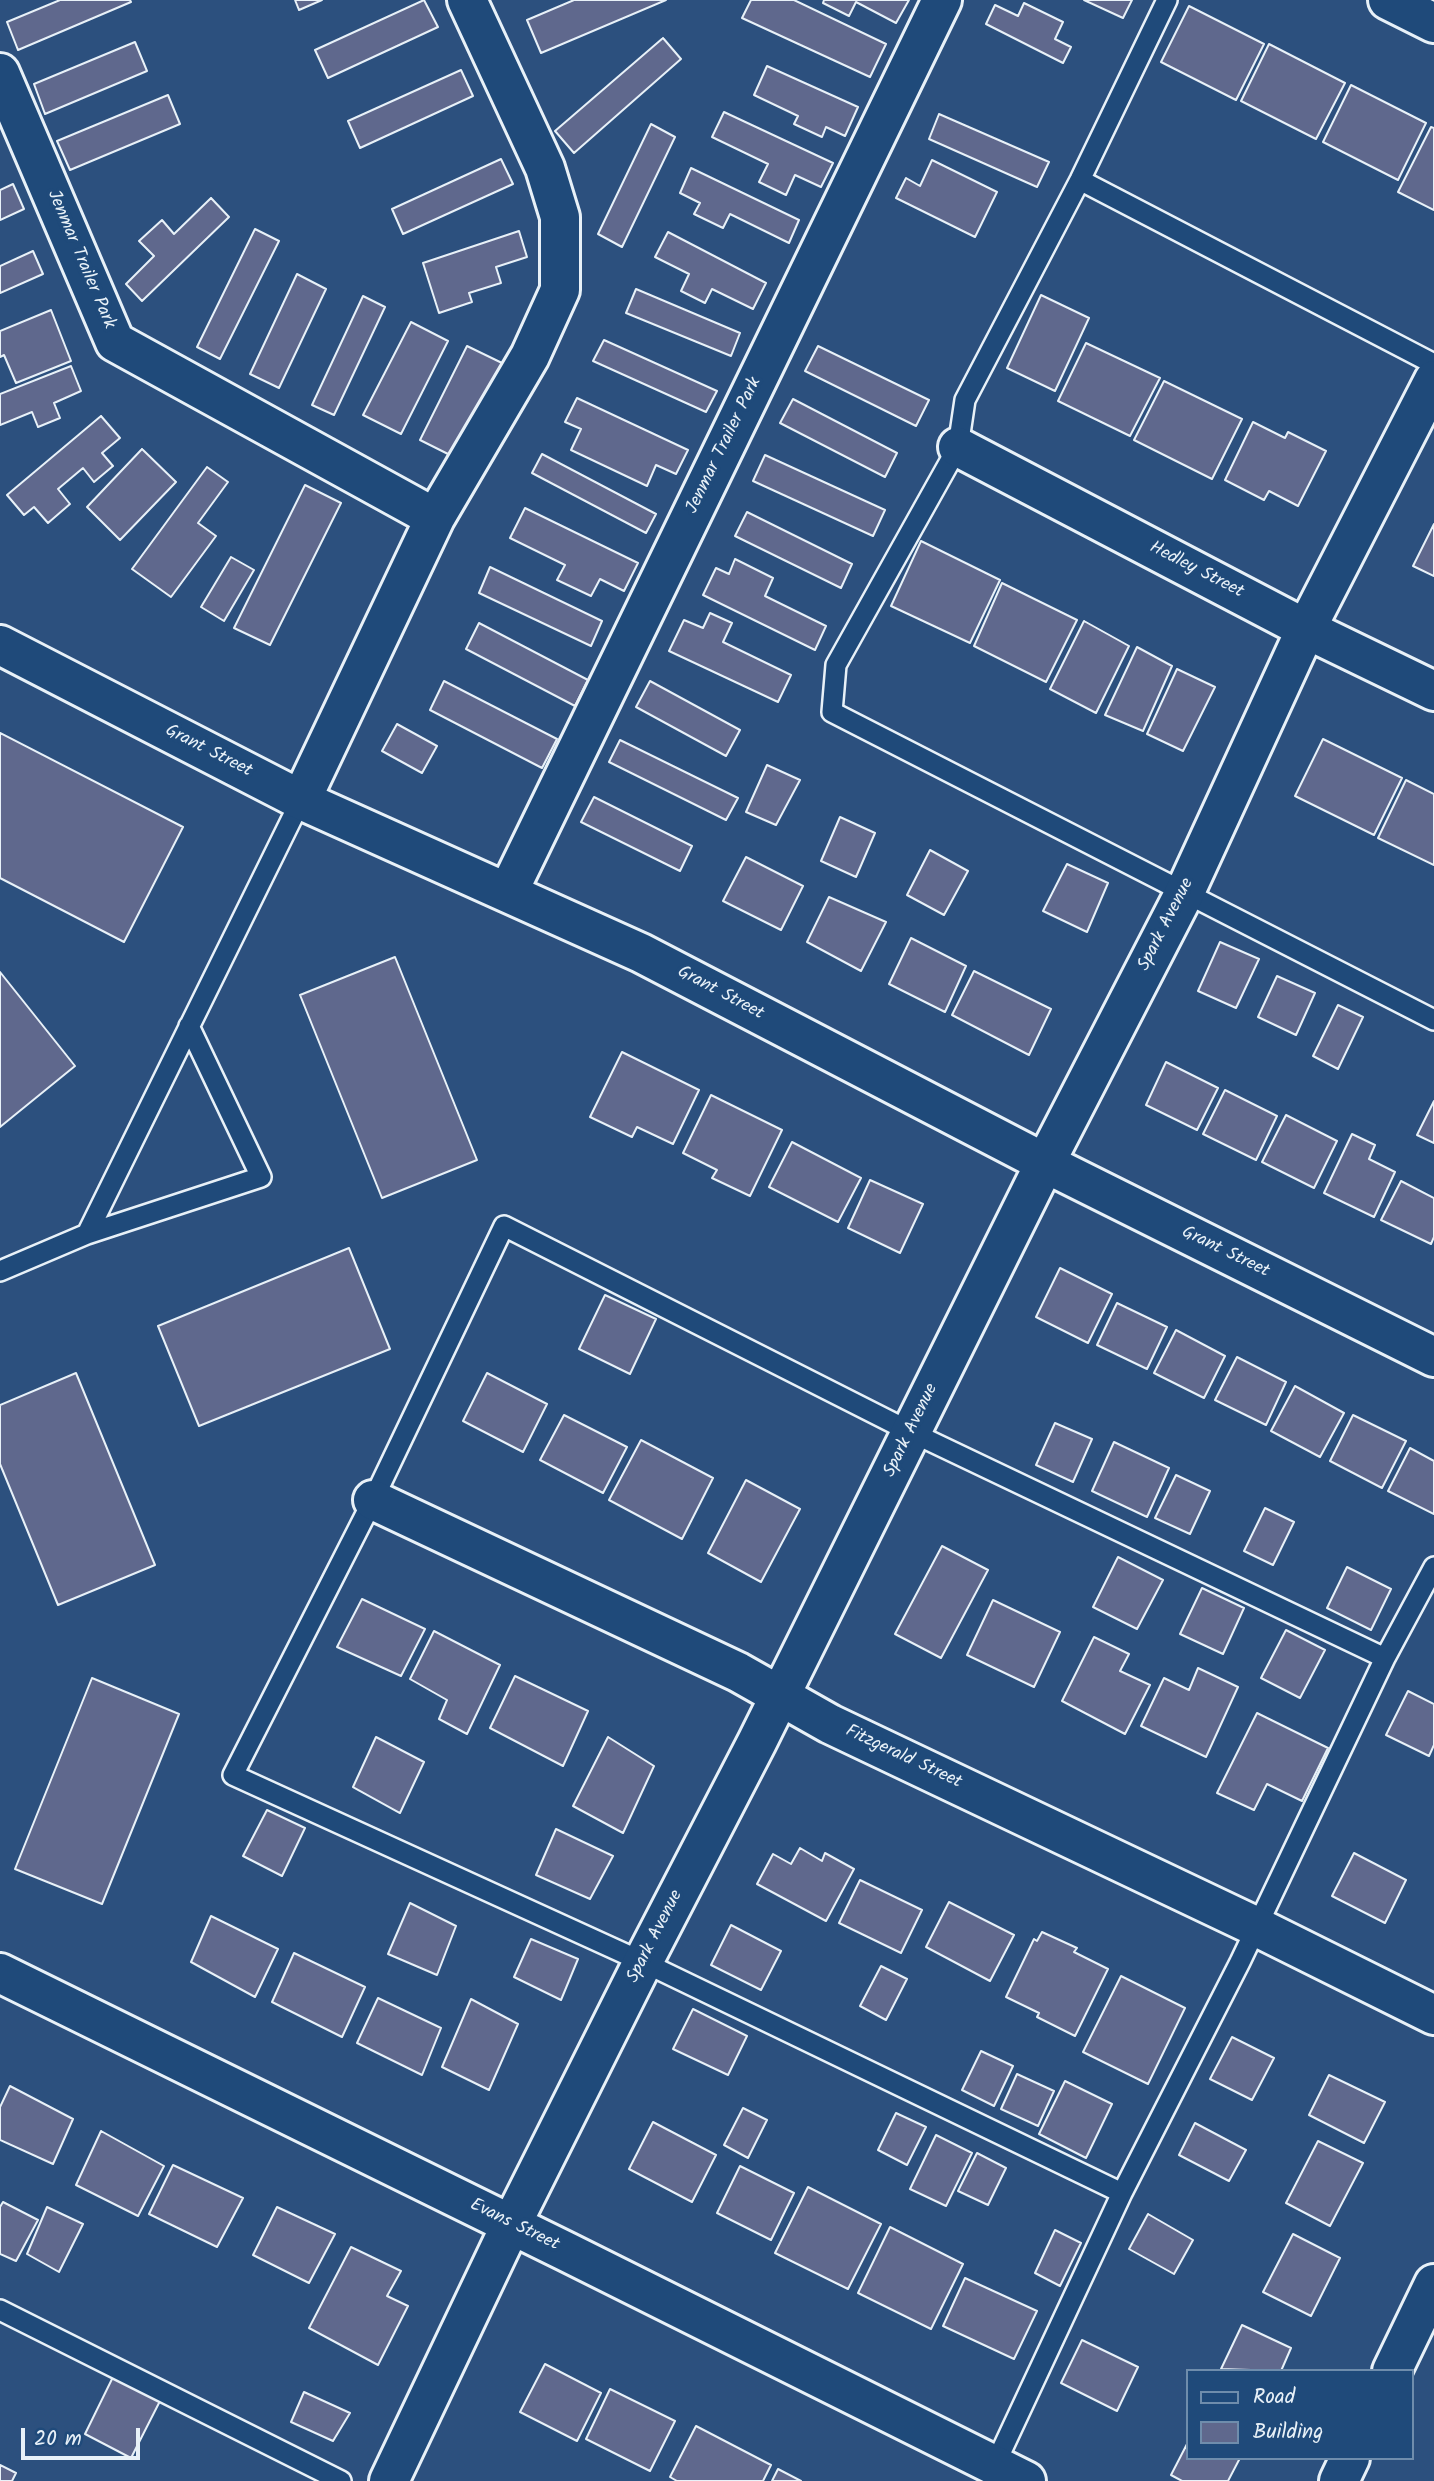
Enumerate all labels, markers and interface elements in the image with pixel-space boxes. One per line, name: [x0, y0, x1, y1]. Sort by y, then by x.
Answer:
street label: Jenmar Trailer Park: [41, 187, 119, 333]
street label: Jenmar Trailer Park: [683, 374, 767, 518]
street label: Hedley Street: [1145, 538, 1247, 604]
street label: Grant Street: [161, 721, 255, 783]
street label: Spark Avenue: [1134, 875, 1200, 975]
street label: Grant Street: [673, 962, 767, 1026]
street label: Grant Street: [1178, 1223, 1272, 1283]
street label: Spark Avenue: [880, 1381, 944, 1481]
street label: Fitzgerald Street: [841, 1722, 965, 1794]
street label: Spark Avenue: [623, 1887, 689, 1987]
street label: Evans Street: [466, 2195, 562, 2257]
legend: [1186, 2369, 1413, 2460]
text: Road: [1253, 2381, 1295, 2414]
scale bar: [24, 2414, 144, 2458]
text: Building: [1253, 2416, 1323, 2449]
text: 20 m: [34, 2423, 82, 2456]

